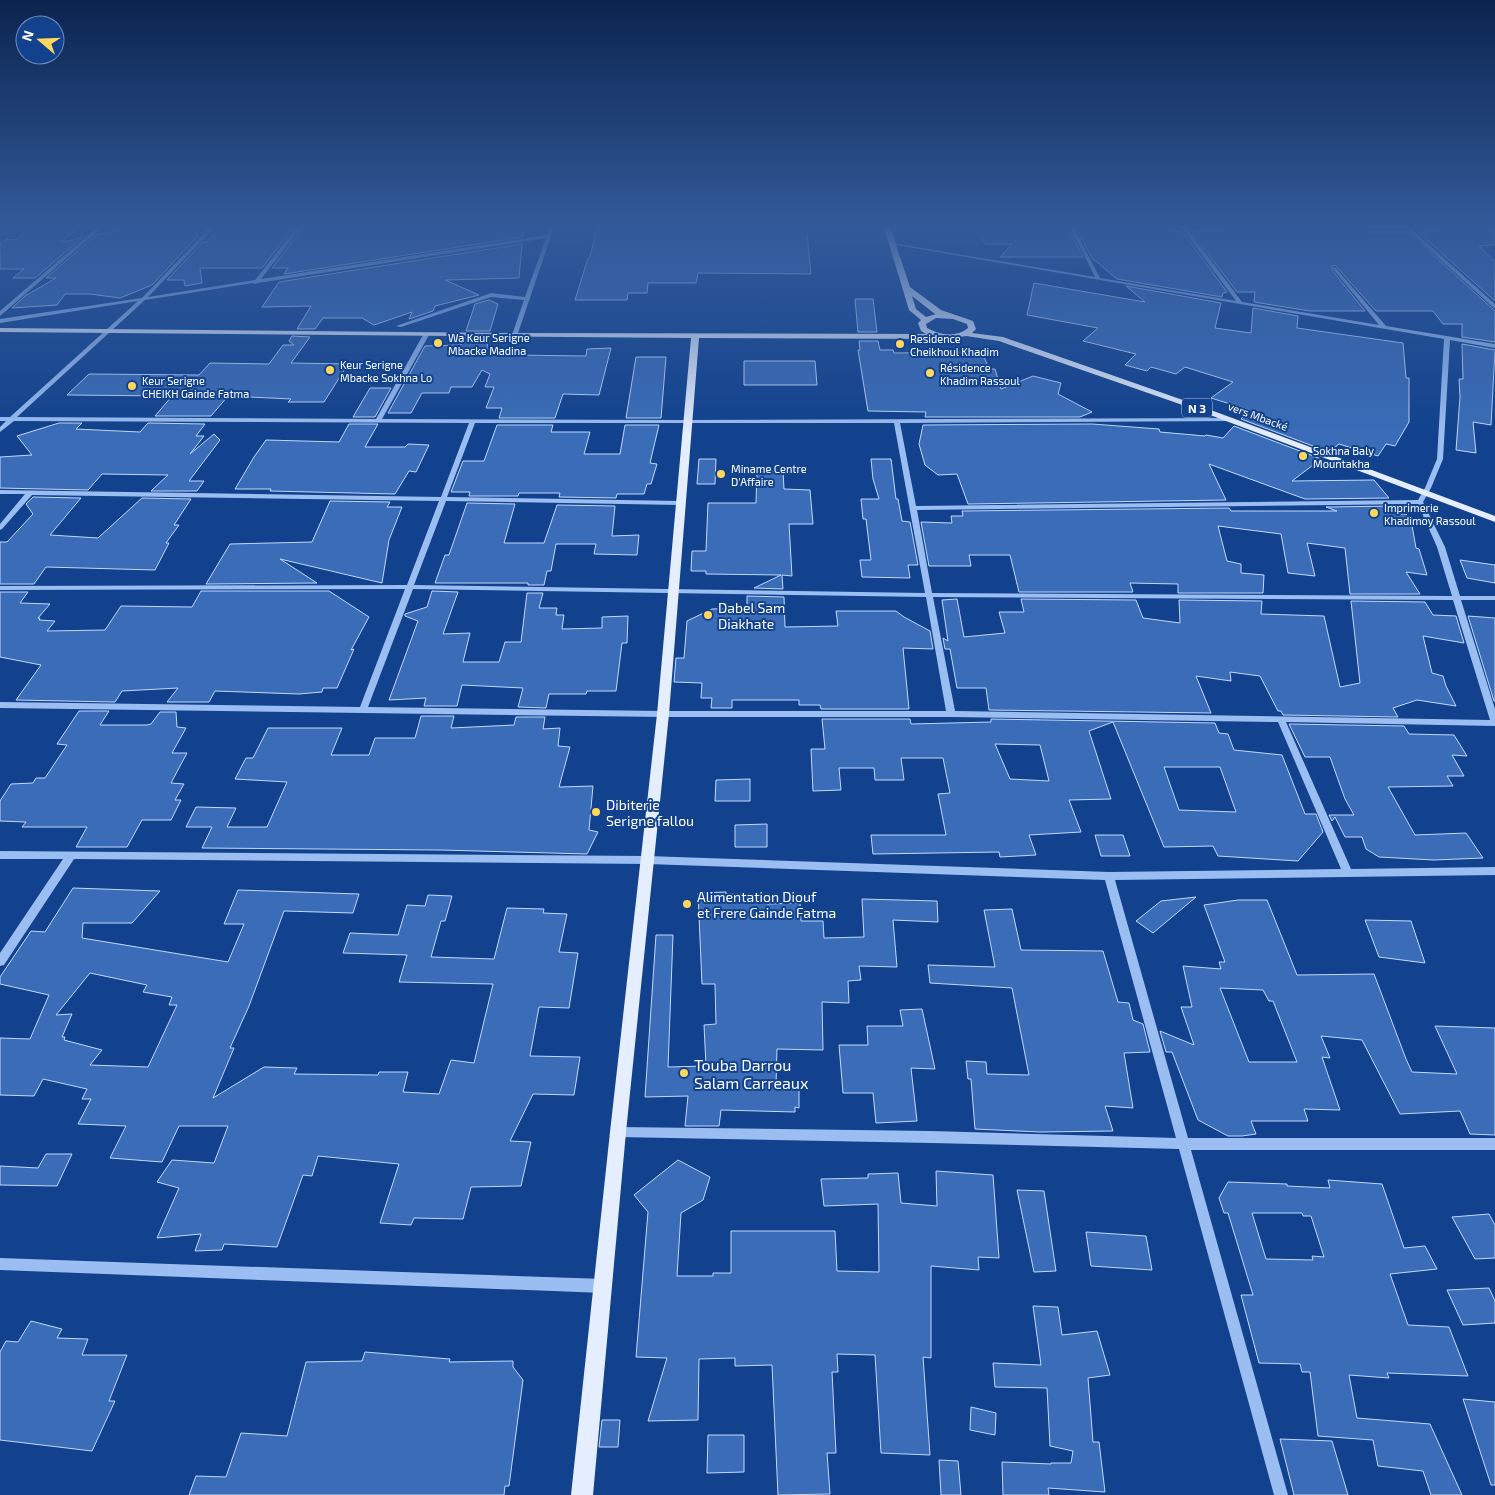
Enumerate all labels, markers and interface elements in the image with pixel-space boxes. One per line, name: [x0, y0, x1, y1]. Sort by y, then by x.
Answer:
north arrow: [15, 15, 65, 65]
text: N: [18, 28, 37, 43]
place label: Wa Keur Serigne Mbacke Madina: [448, 331, 530, 357]
place label: Residence Cheikhoul Khadim: [910, 332, 999, 358]
marker: Wa Keur Serigne Mbacke Madina: [432, 337, 444, 349]
marker: Residence Cheikhoul Khadim: [894, 338, 906, 350]
place label: Keur Serigne Mbacke Sokhna Lo: [340, 358, 432, 384]
place label: Résidence Khadim Rassoul: [940, 361, 1021, 387]
marker: Keur Serigne Mbacke Sokhna Lo: [324, 364, 336, 376]
marker: Résidence Khadim Rassoul: [924, 367, 936, 379]
place label: Keur Serigne CHEIKH Gainde Fatma: [142, 374, 249, 400]
marker: Keur Serigne CHEIKH Gainde Fatma: [126, 380, 138, 392]
road number: N 3: [1182, 398, 1212, 418]
street label: vers Mbacké: [1226, 399, 1290, 433]
place label: Sokhna Baly Mountakha: [1313, 444, 1374, 470]
marker: Sokhna Baly Mountakha: [1297, 450, 1309, 462]
place label: Miname Centre D'Affaire: [731, 462, 807, 488]
marker: Miname Centre D'Affaire: [715, 468, 727, 480]
place label: Imprimerie Khadimoy Rassoul: [1384, 501, 1476, 527]
marker: Imprimerie Khadimoy Rassoul: [1368, 507, 1380, 519]
place label: Dabel Sam Diakhate: [718, 599, 785, 632]
marker: Dabel Sam Diakhate: [702, 609, 714, 621]
place label: Dibiterie Serigne fallou: [606, 796, 694, 829]
marker: Dibiterie Serigne fallou: [590, 806, 602, 818]
place label: Alimentation Diouf et Frere Gainde Fatma: [697, 888, 836, 921]
marker: Alimentation Diouf et Frere Gainde Fatma: [681, 898, 693, 910]
place label: Touba Darrou Salam Carreaux: [694, 1055, 809, 1092]
marker: Touba Darrou Salam Carreaux: [678, 1067, 690, 1079]

